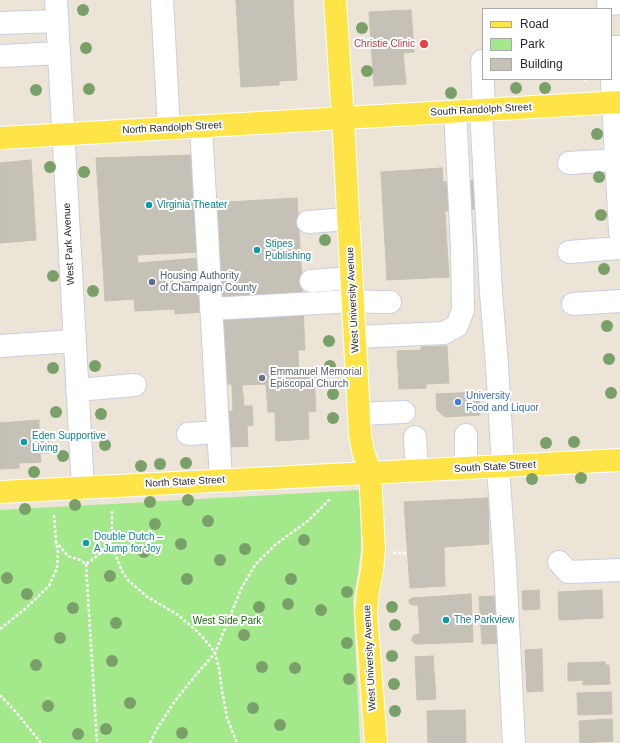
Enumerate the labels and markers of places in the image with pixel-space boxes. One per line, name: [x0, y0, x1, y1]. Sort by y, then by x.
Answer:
place label: Christie Clinic: [354, 38, 415, 50]
marker: Christie Clinic: [418, 38, 430, 50]
place label: Virginia Theater: [157, 199, 227, 211]
marker: Virginia Theater: [144, 200, 154, 210]
place label: Stipes Publishing: [265, 238, 311, 262]
marker: Stipes Publishing: [252, 245, 262, 255]
place label: Housing Authority of Champaign County: [160, 270, 257, 294]
marker: Housing Authority of Champaign County: [147, 277, 157, 287]
place label: Emmanuel Memorial Episcopal Church: [270, 366, 362, 390]
marker: Emmanuel Memorial Episcopal Church: [257, 373, 267, 383]
place label: University Food and Liquor: [466, 390, 539, 414]
marker: University Food and Liquor: [453, 397, 463, 407]
place label: Eden Supportive Living: [32, 430, 106, 454]
marker: Eden Supportive Living: [19, 437, 29, 447]
place label: Double Dutch – A Jump for Joy: [94, 531, 163, 554]
marker: Double Dutch – A Jump for Joy: [81, 538, 91, 548]
place label: The Parkview: [454, 614, 515, 626]
marker: The Parkview: [441, 615, 451, 625]

